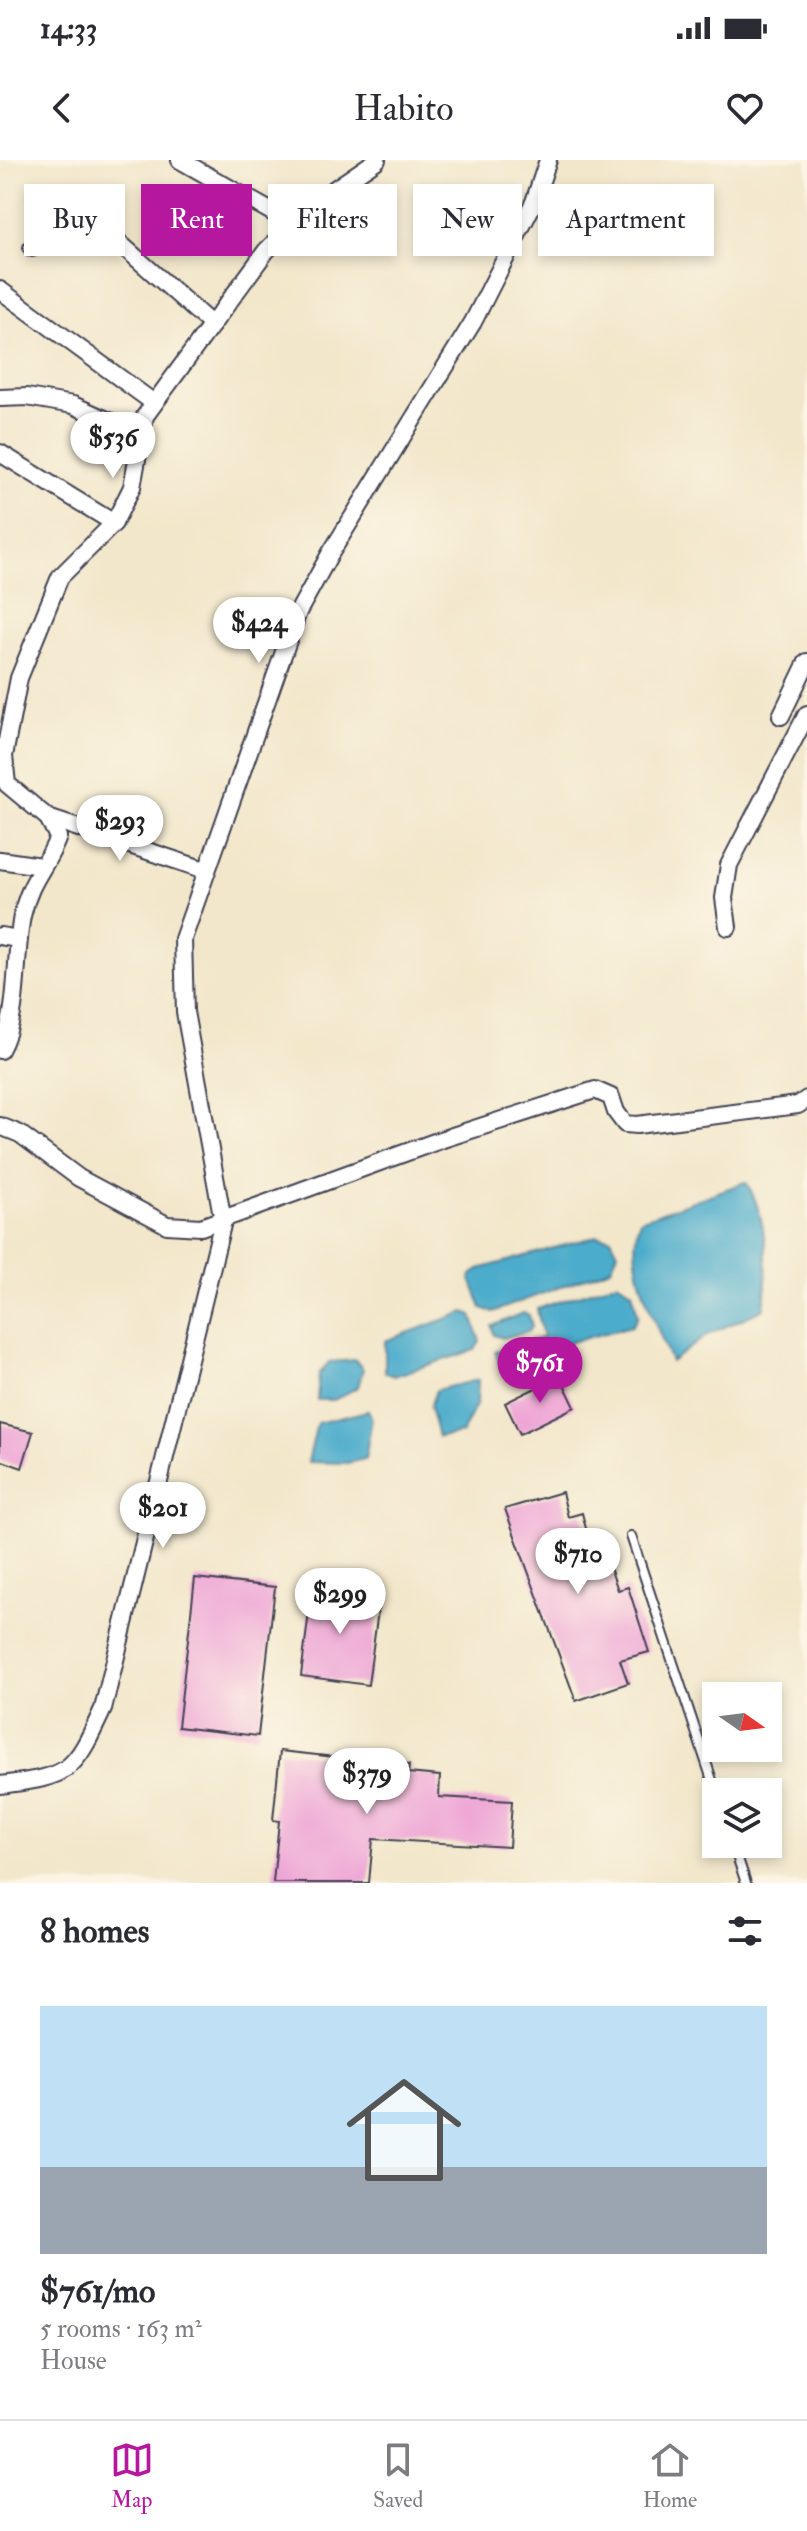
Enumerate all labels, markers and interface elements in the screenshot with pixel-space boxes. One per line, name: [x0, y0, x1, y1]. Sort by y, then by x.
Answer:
text: 14:33: [40, 10, 97, 47]
icon: back: [40, 86, 84, 130]
text: Habito: [353, 86, 454, 131]
icon: heart: [723, 86, 767, 130]
chip: Buy: [24, 184, 125, 256]
chip: Rent: [141, 184, 252, 256]
chip: Filters: [268, 184, 397, 256]
chip: New: [413, 184, 522, 256]
chip: Apartment: [538, 184, 714, 256]
pin: $536: [66, 412, 160, 480]
text: $536: [88, 422, 138, 454]
pin: $424: [212, 597, 306, 665]
text: $424: [231, 607, 287, 639]
pin: $293: [73, 795, 167, 863]
text: $293: [94, 805, 146, 837]
pin: $761: [493, 1337, 587, 1405]
text: $761: [516, 1347, 564, 1379]
pin: $201: [116, 1482, 210, 1550]
text: $201: [138, 1492, 188, 1524]
pin: $710: [531, 1528, 625, 1596]
text: $710: [553, 1538, 603, 1570]
pin: $299: [293, 1568, 387, 1636]
text: $299: [313, 1578, 367, 1610]
north arrow: [702, 1682, 782, 1762]
map controls: [702, 1682, 782, 1858]
pin: $379: [320, 1748, 414, 1816]
text: $379: [342, 1758, 392, 1790]
button: layers: [702, 1778, 782, 1858]
icon: filters: [723, 1909, 767, 1953]
text: 8 homes: [40, 1910, 149, 1953]
icon: home: [332, 2058, 476, 2202]
text: $761/mo: [40, 2270, 155, 2313]
text: 5 rooms · 163 m²: [40, 2313, 202, 2345]
text: House: [40, 2345, 107, 2377]
tab: Map: [110, 2438, 154, 2514]
tab: Saved: [373, 2438, 423, 2514]
tab: Home: [643, 2438, 697, 2514]

